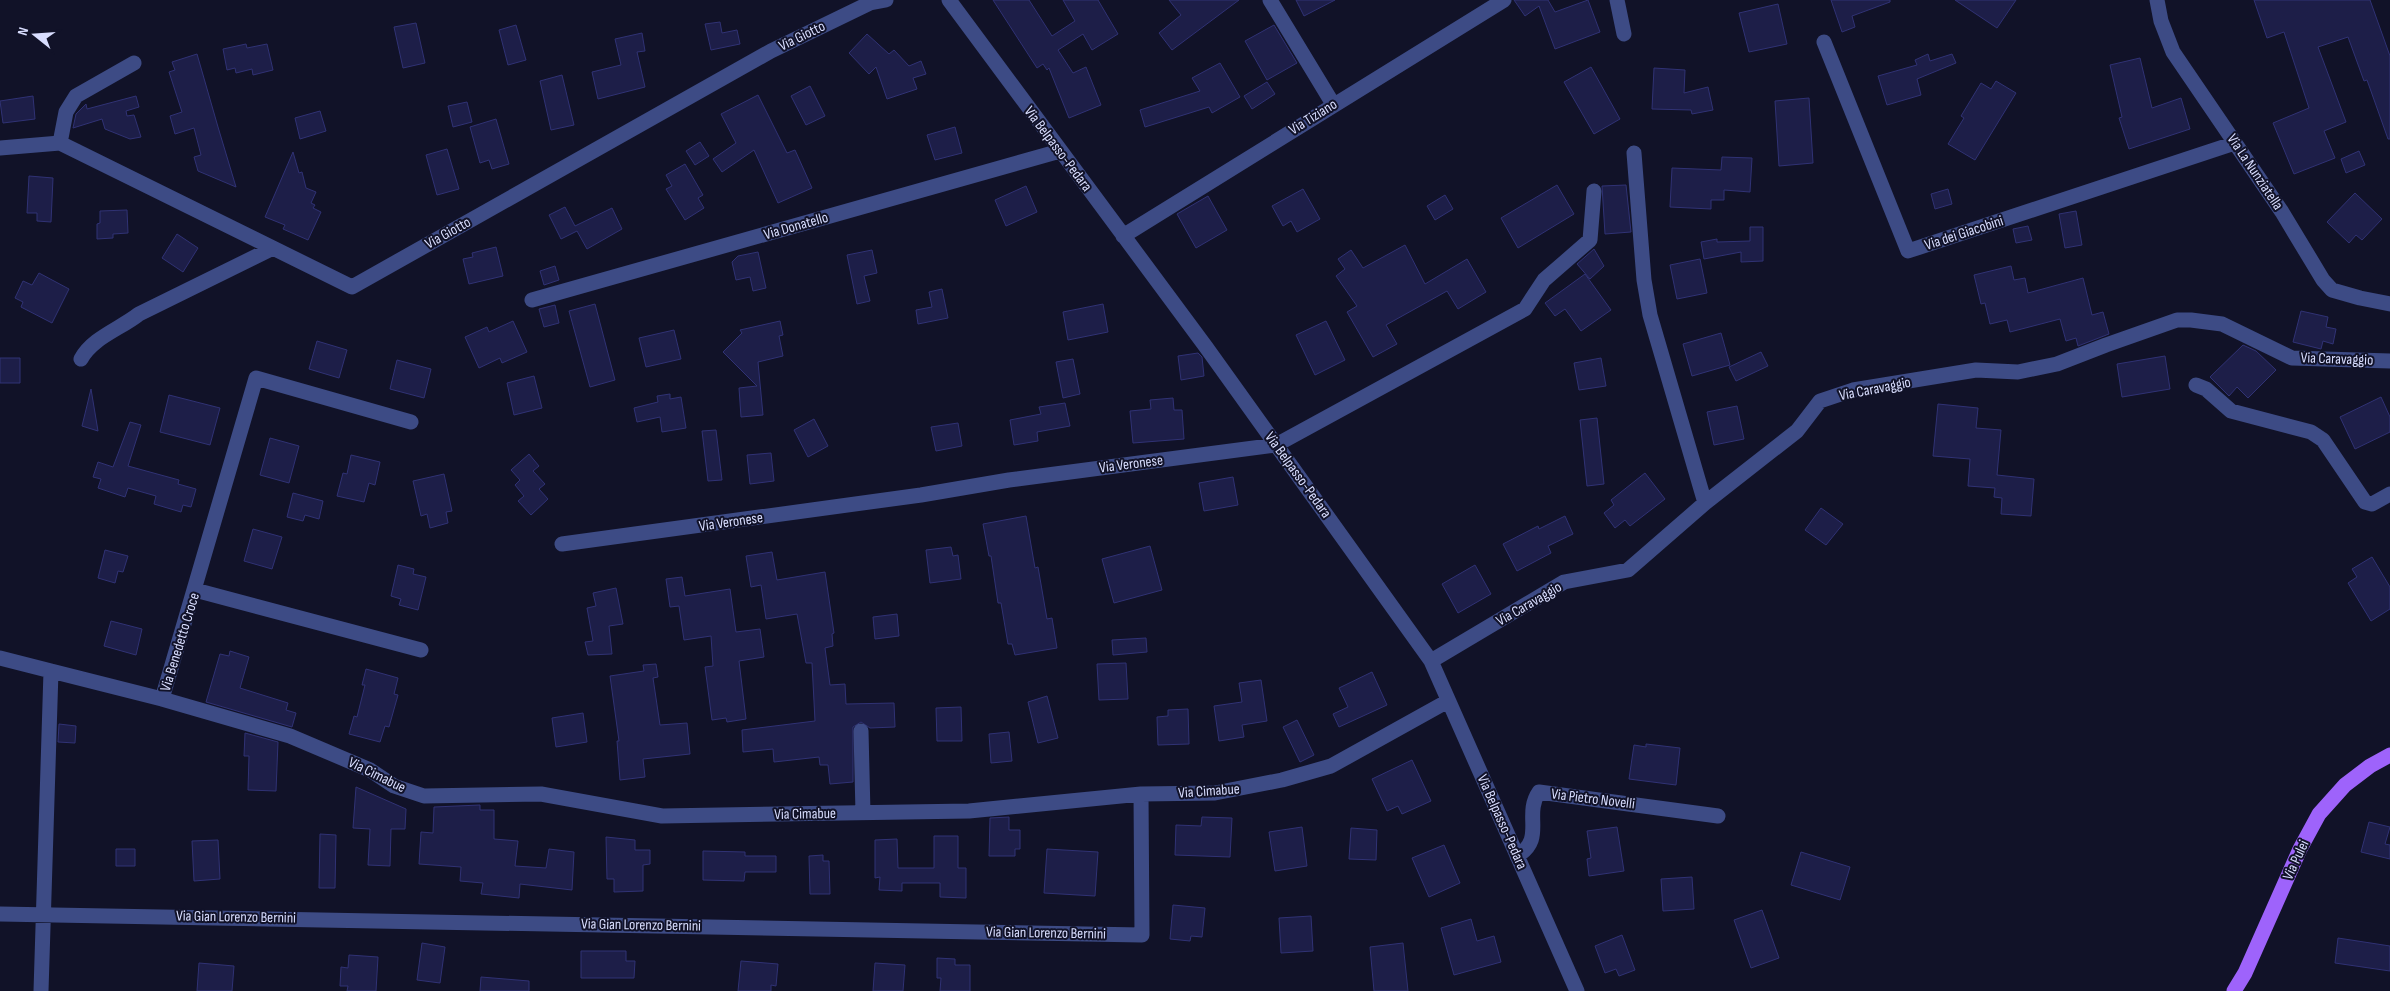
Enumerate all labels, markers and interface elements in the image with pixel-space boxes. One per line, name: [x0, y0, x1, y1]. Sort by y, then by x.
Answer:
north arrow: [10, 10, 60, 60]
street label: Via Giotto: [776, 17, 828, 55]
text: N: [14, 25, 32, 37]
street label: Via Tiziano: [1285, 95, 1341, 139]
street label: Via Belpasso-Pedara: [1020, 103, 1096, 196]
street label: Via La Nunziatella: [2223, 130, 2287, 214]
street label: Via Donatello: [762, 208, 830, 244]
street label: Via dei Giacobini: [1922, 211, 2006, 255]
street label: Via Giotto: [422, 213, 474, 253]
street label: Via Caravaggio: [2300, 348, 2374, 370]
street label: Via Caravaggio: [1838, 373, 1912, 405]
street label: Via Belpasso-Pedara: [1260, 428, 1336, 522]
street label: Via Veronese: [1098, 451, 1164, 477]
street label: Via Veronese: [698, 508, 764, 536]
street label: Via Caravaggio: [1493, 578, 1565, 630]
street label: Via Benedetto Croce: [156, 590, 204, 694]
street label: Via Cimabue: [345, 753, 409, 797]
street label: Via Belpasso-Pedara: [1473, 772, 1531, 873]
street label: Via Cimabue: [1178, 779, 1240, 803]
street label: Via Pietro Novelli: [1550, 784, 1636, 814]
street label: Via Cimabue: [774, 804, 836, 824]
street label: Via Pulei: [2279, 837, 2314, 883]
street label: Via Gian Lorenzo Bernini: [176, 906, 296, 928]
street label: Via Gian Lorenzo Bernini: [581, 914, 701, 936]
street label: Via Gian Lorenzo Bernini: [986, 922, 1106, 944]

